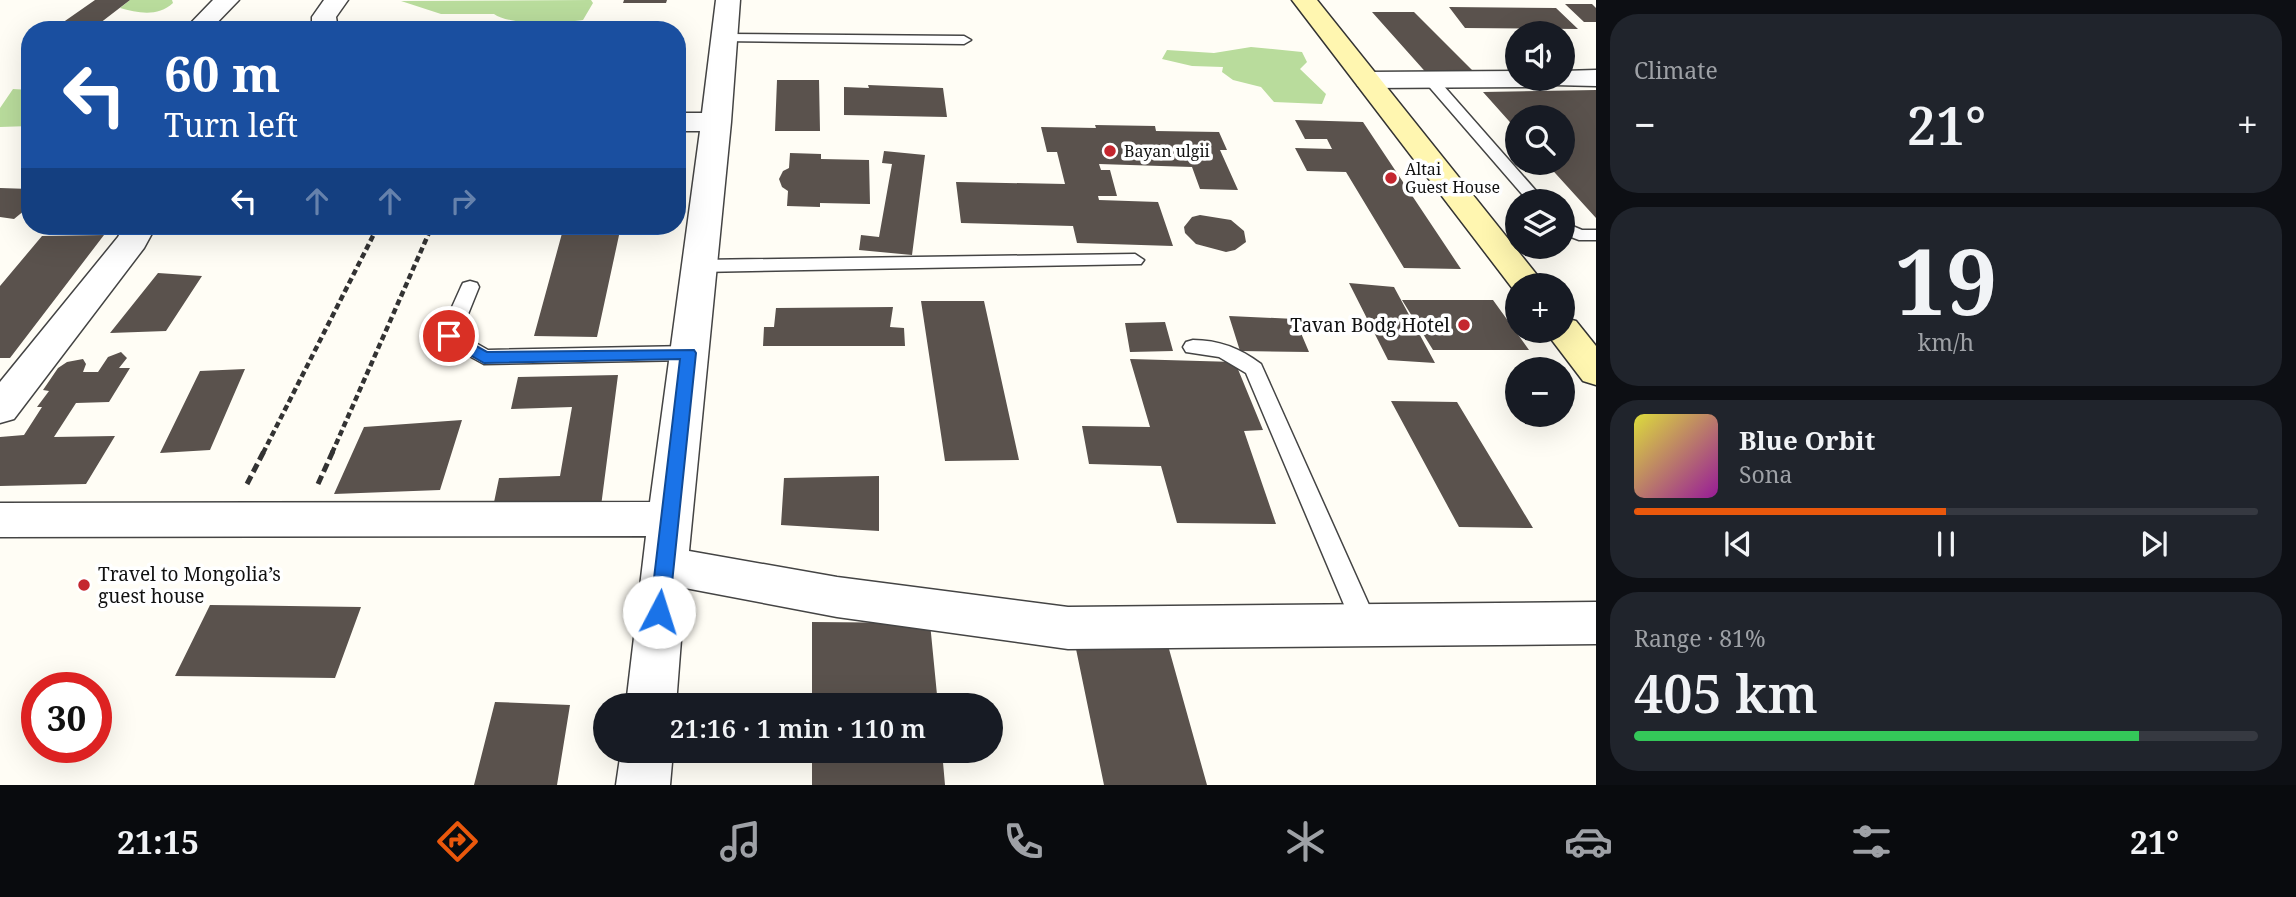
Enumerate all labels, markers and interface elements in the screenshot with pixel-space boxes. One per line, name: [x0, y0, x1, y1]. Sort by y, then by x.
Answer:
map controls: [1505, 21, 1575, 427]
button: sound: [1505, 21, 1575, 91]
text: 60 m: [164, 40, 280, 106]
icon: left: [49, 49, 140, 140]
text: Climate: [1634, 54, 1718, 86]
text: 21°: [1907, 89, 1986, 160]
text: −: [1634, 98, 1656, 150]
text: +: [2237, 98, 2258, 150]
text: Turn left: [164, 103, 298, 146]
button: search: [1505, 105, 1575, 175]
place label: Bayan ulgii: [1124, 140, 1210, 162]
marker: Bayan ulgii: [1102, 143, 1118, 159]
place label: Altai Guest House: [1405, 158, 1500, 198]
marker: Altai Guest House: [1383, 170, 1399, 186]
icon: left: [225, 182, 263, 220]
icon: ahead: [298, 182, 336, 220]
icon: ahead: [371, 182, 409, 220]
icon: right: [444, 182, 482, 220]
button: layers: [1505, 189, 1575, 259]
text: 19: [1895, 218, 1997, 342]
button: +: [1505, 273, 1575, 343]
pin: [419, 306, 479, 366]
place label: Tavan Bodg Hotel: [1290, 312, 1450, 338]
icon: arrive: [430, 317, 468, 355]
marker: Tavan Bodg Hotel: [1456, 317, 1472, 333]
text: km/h: [1918, 326, 1974, 358]
button: −: [1505, 357, 1575, 427]
text: Blue Orbit: [1739, 422, 1875, 458]
text: Sona: [1739, 458, 1793, 490]
icon: previous: [1719, 525, 1757, 563]
icon: pause: [1927, 525, 1965, 563]
icon: next: [2135, 525, 2173, 563]
place label: Travel to Mongolia’s guest house: [98, 561, 281, 609]
position arrow: [622, 575, 696, 649]
marker: Travel to Mongolia’s guest house: [76, 577, 92, 593]
text: Range · 81%: [1634, 622, 1766, 654]
text: 405 km: [1634, 657, 1818, 728]
speed limit sign: 30: [21, 672, 112, 763]
text: 21:16 · 1 min · 110 m: [670, 710, 926, 746]
icon: directions: [433, 817, 482, 866]
icon: music: [716, 817, 765, 866]
icon: phone: [999, 817, 1048, 866]
icon: climate: [1281, 817, 1330, 866]
icon: car: [1564, 817, 1613, 866]
icon: filters: [1847, 817, 1896, 866]
text: 21:15: [117, 820, 199, 863]
text: 21°: [2130, 820, 2179, 863]

